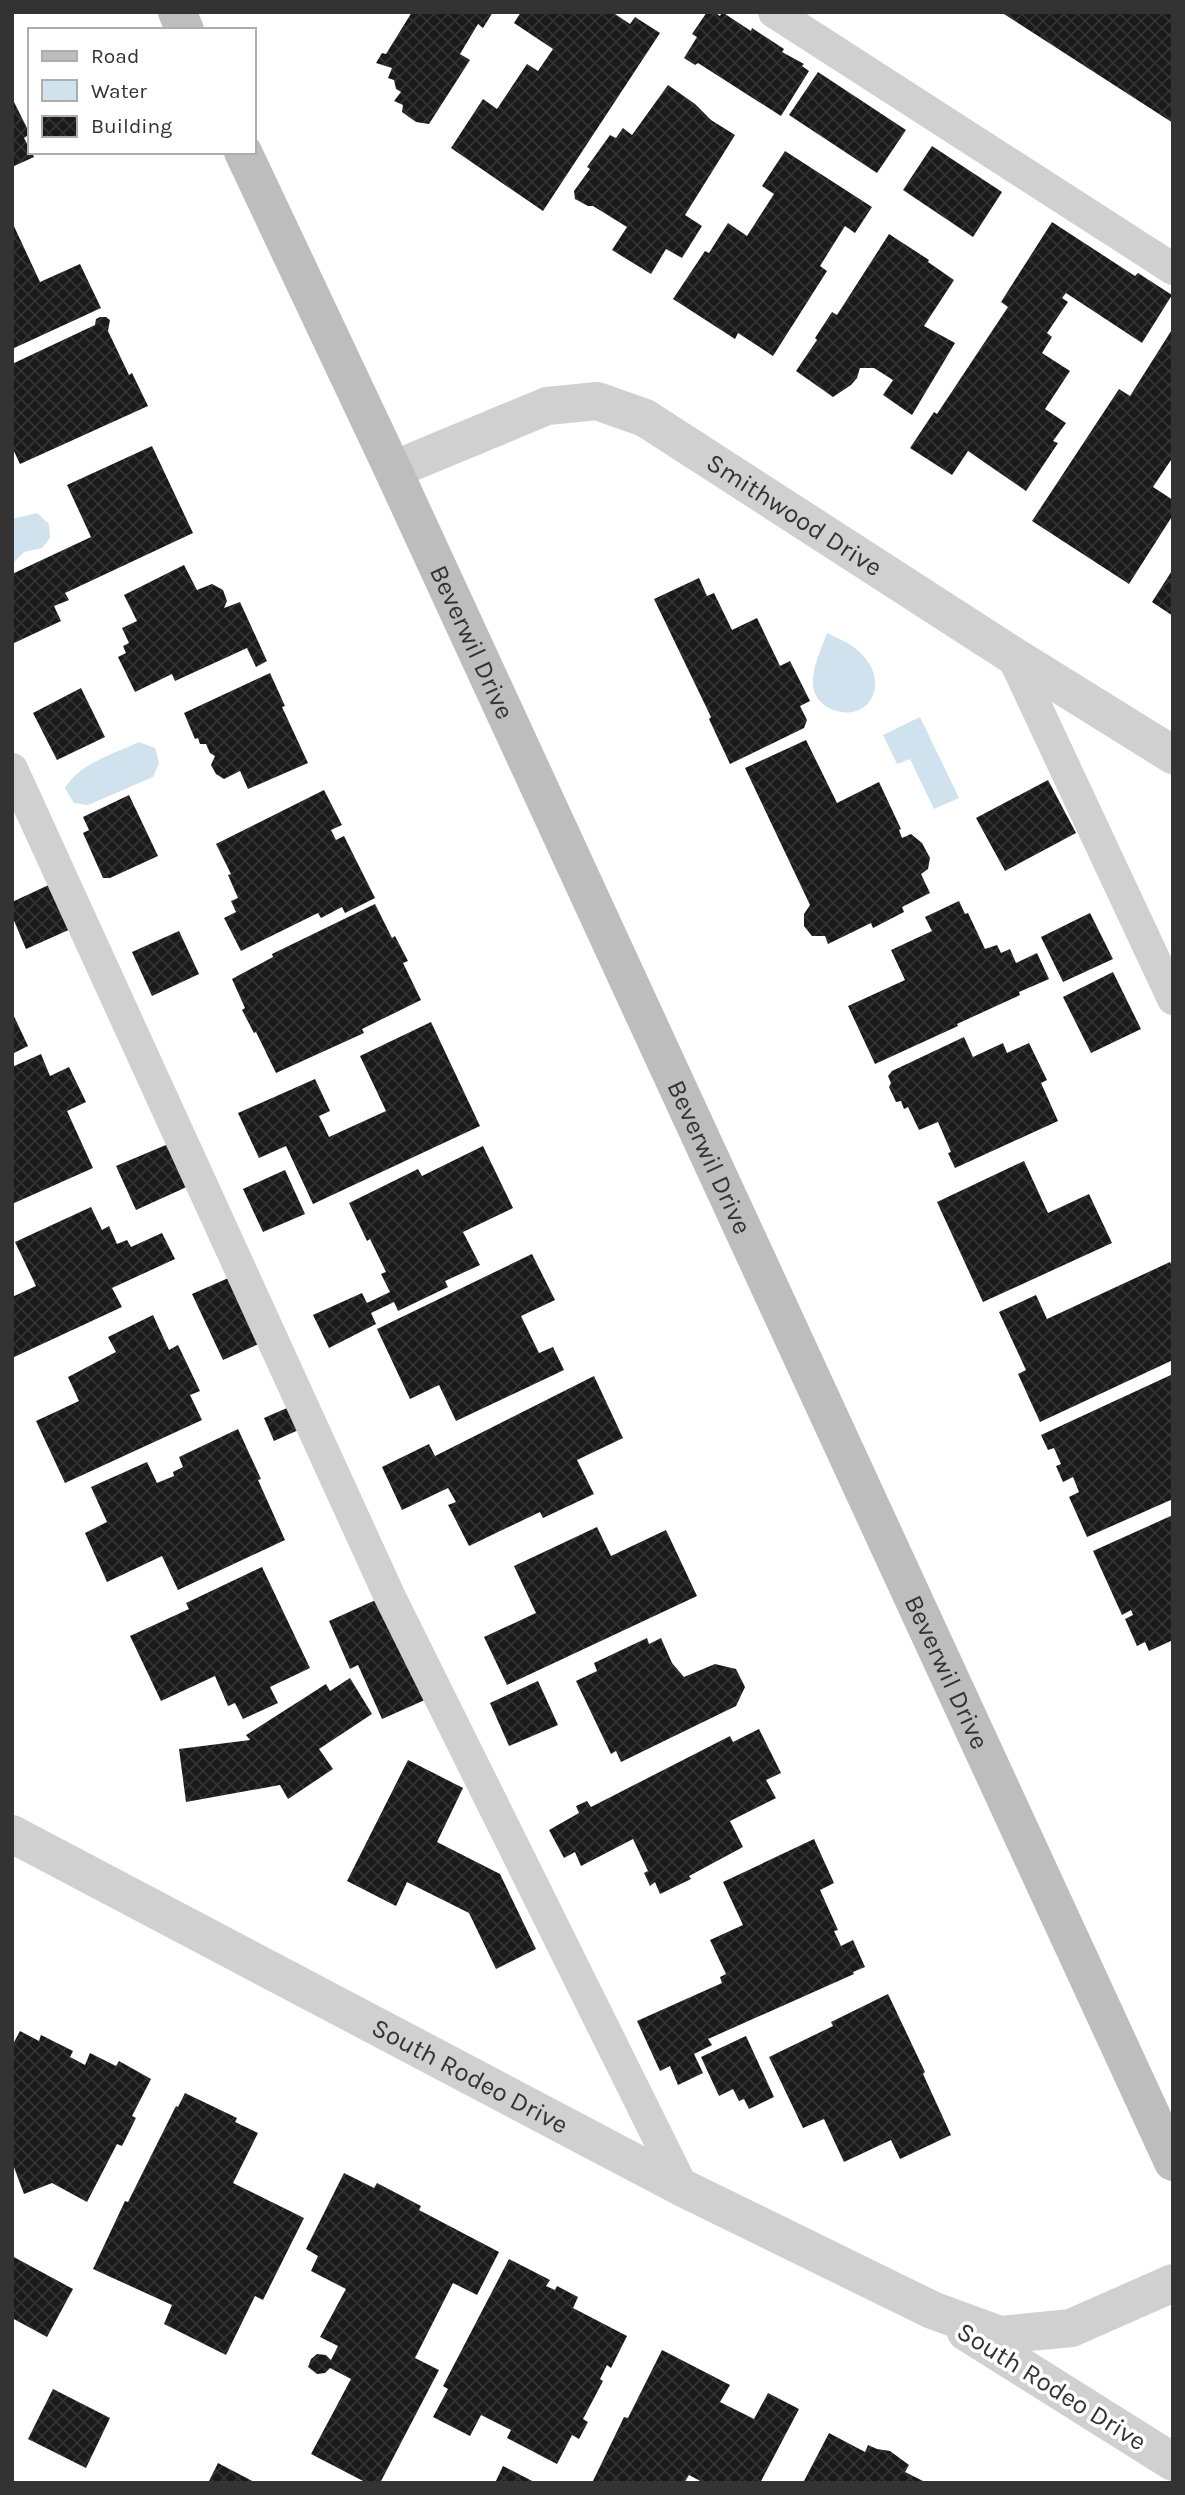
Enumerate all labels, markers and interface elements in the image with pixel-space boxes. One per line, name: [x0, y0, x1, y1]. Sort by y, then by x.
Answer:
legend: [28, 28, 256, 154]
text: Road: [91, 44, 139, 68]
text: Water: [91, 79, 147, 103]
text: Building: [91, 114, 172, 138]
street label: Smithwood Drive: [701, 447, 888, 583]
street label: Beverwil Drive: [423, 560, 521, 724]
street label: Beverwil Drive: [660, 1075, 758, 1239]
street label: Beverwil Drive: [898, 1590, 995, 1754]
street label: South Rodeo Drive: [367, 2012, 573, 2141]
street label: South Rodeo Drive: [951, 2316, 1152, 2457]

